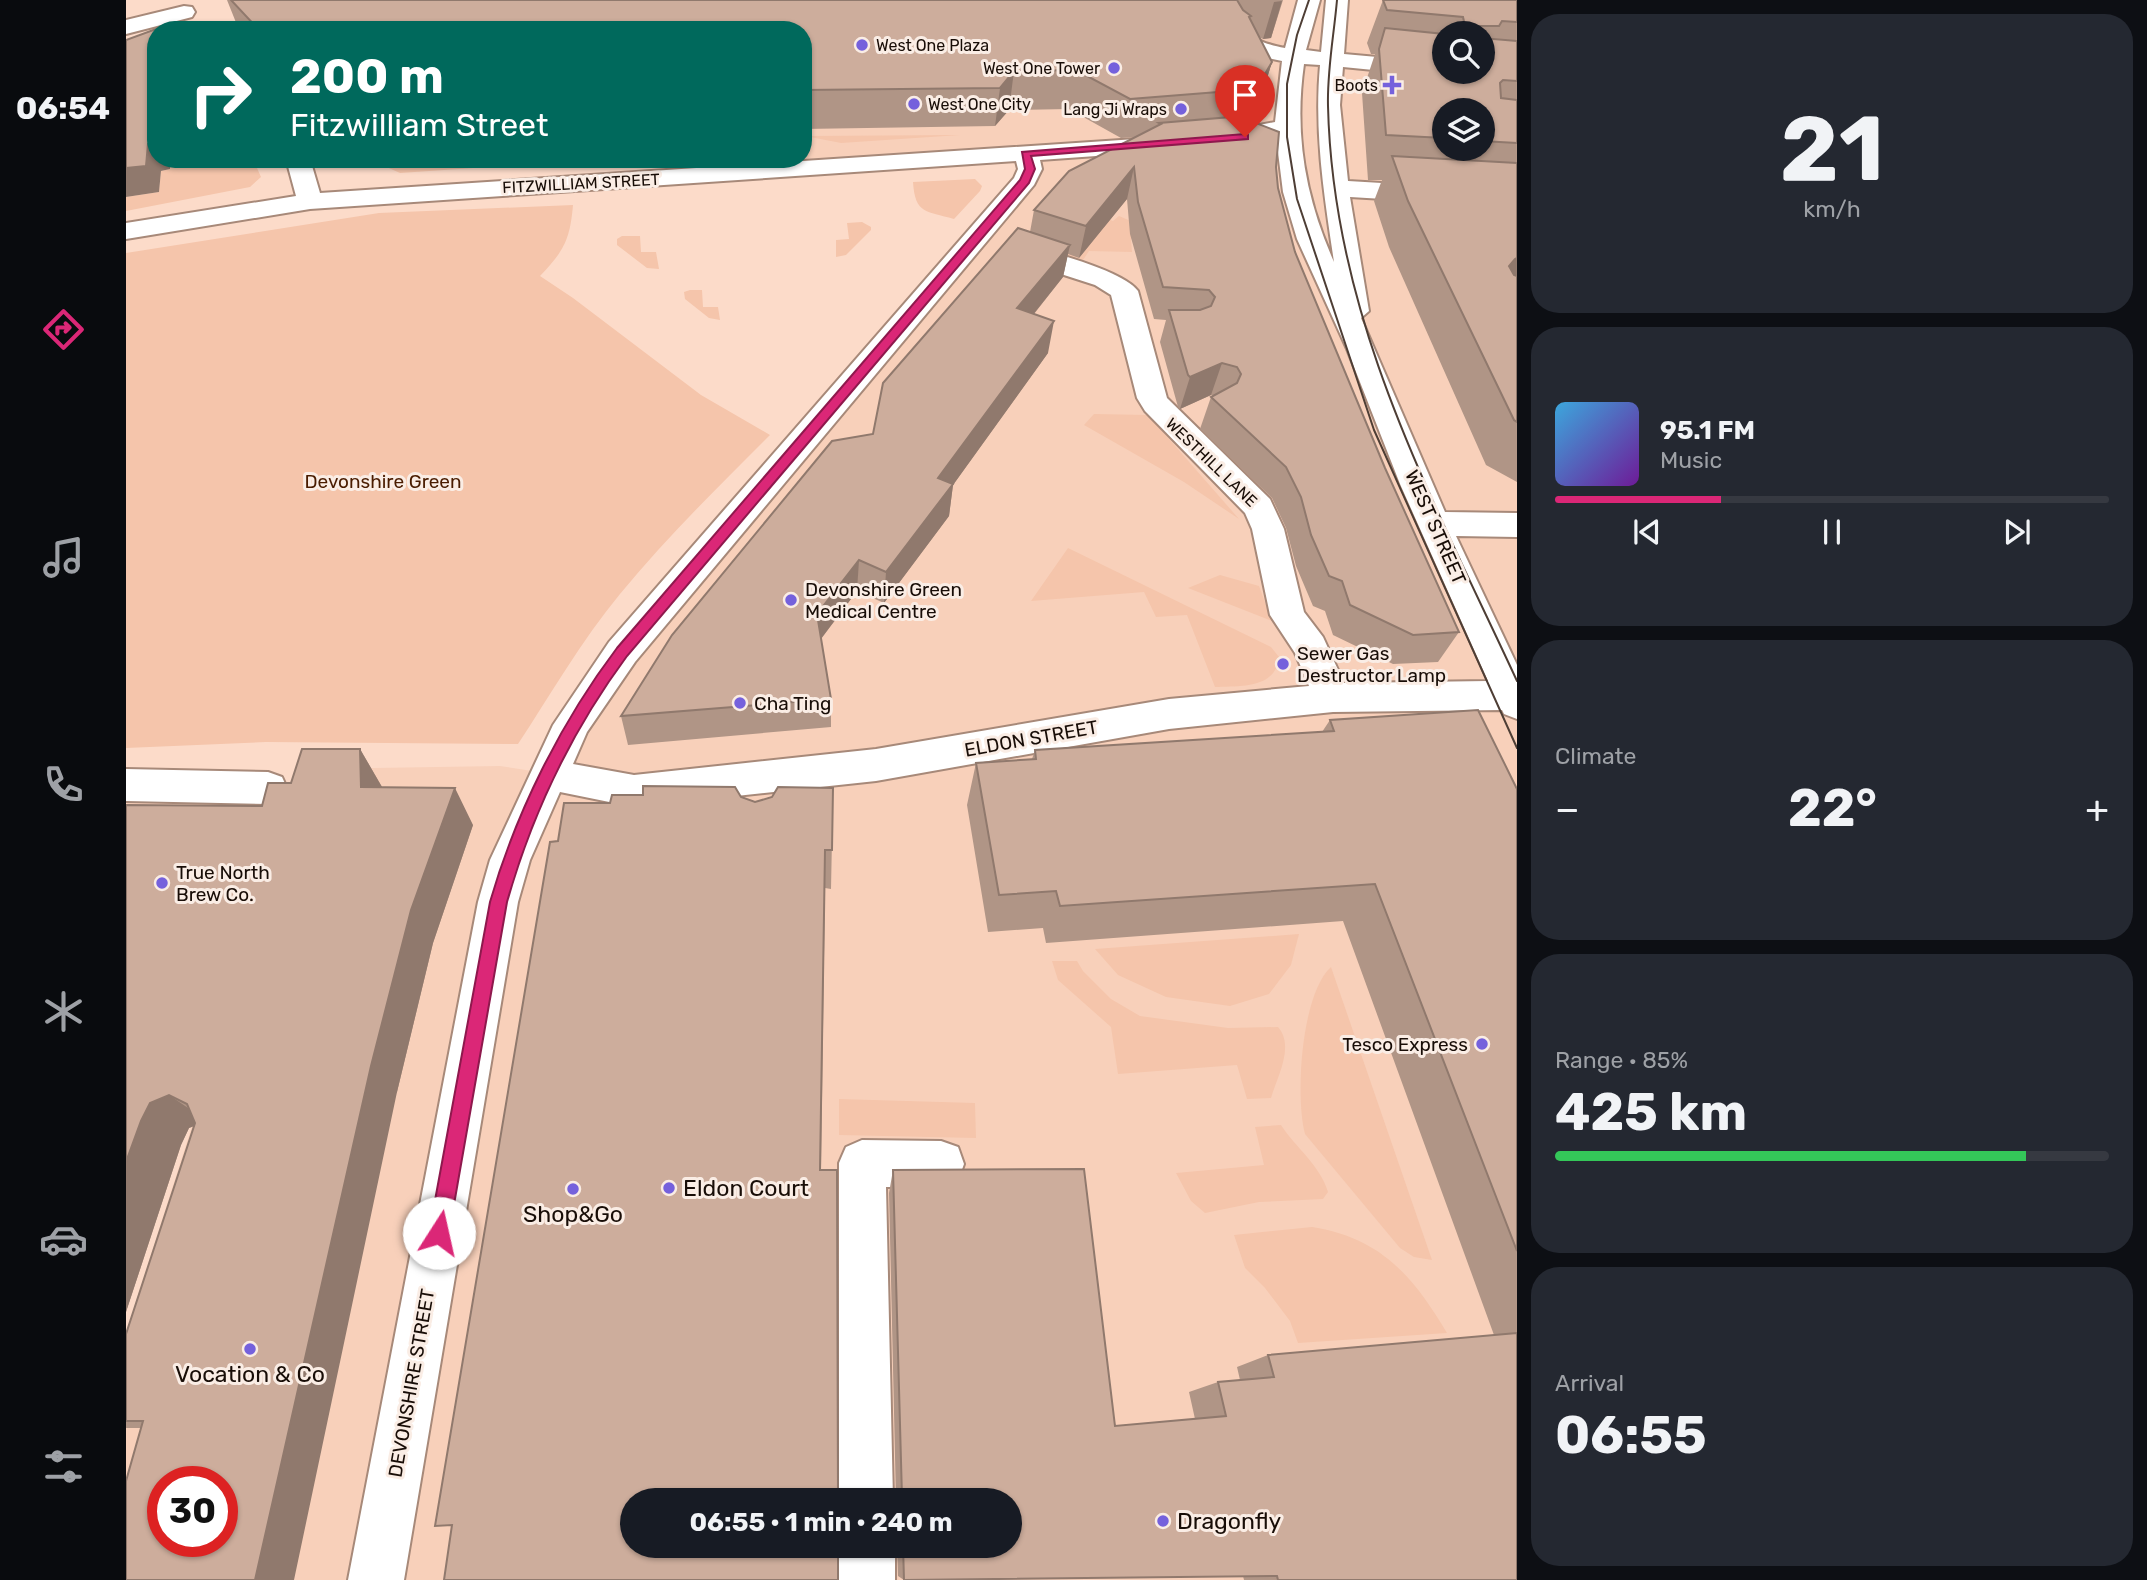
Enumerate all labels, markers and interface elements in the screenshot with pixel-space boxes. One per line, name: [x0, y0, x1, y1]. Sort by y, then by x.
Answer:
map controls: [1432, 21, 1495, 161]
button: search: [1432, 21, 1495, 84]
place label: West One Plaza: [876, 36, 989, 55]
marker: West One Plaza: [854, 37, 870, 53]
text: 200 m: [290, 47, 444, 105]
icon: right: [175, 49, 266, 140]
place label: West One Tower: [983, 59, 1100, 78]
marker: West One Tower: [1106, 60, 1122, 76]
pin: [1215, 65, 1275, 137]
icon: arrive: [1226, 76, 1264, 114]
place label: Boots: [1335, 76, 1378, 95]
marker: Boots: [1384, 77, 1400, 93]
text: 06:54: [16, 89, 110, 127]
place label: West One City: [928, 95, 1031, 114]
text: 21: [1780, 95, 1884, 203]
marker: West One City: [906, 96, 922, 112]
button: layers: [1432, 98, 1495, 161]
place label: Lang Ji Wraps: [1063, 100, 1167, 119]
marker: Lang Ji Wraps: [1173, 101, 1189, 117]
text: Fitzwilliam Street: [290, 106, 548, 144]
street label: FITZWILLIAM STREET: [502, 170, 660, 197]
text: km/h: [1803, 195, 1861, 223]
icon: directions: [39, 305, 88, 354]
street label: WESTHILL LANE: [1162, 414, 1261, 511]
text: 95.1 FM: [1660, 415, 1755, 446]
text: Music: [1660, 446, 1722, 474]
street label: WEST STREET: [1400, 466, 1471, 588]
park label: Devonshire Green: [305, 470, 461, 493]
icon: previous: [1628, 513, 1666, 551]
icon: pause: [1813, 513, 1851, 551]
icon: next: [1998, 513, 2036, 551]
icon: music: [39, 533, 88, 582]
place label: Devonshire Green Medical Centre: [805, 578, 962, 623]
marker: Devonshire Green Medical Centre: [783, 592, 799, 608]
place label: Sewer Gas Destructor Lamp: [1297, 642, 1446, 687]
marker: Sewer Gas Destructor Lamp: [1275, 656, 1291, 672]
place label: Cha Ting: [754, 692, 831, 715]
marker: Cha Ting: [732, 695, 748, 711]
street label: ELDON STREET: [963, 715, 1100, 762]
text: Climate: [1555, 742, 1636, 770]
icon: phone: [39, 760, 88, 809]
text: 22°: [1788, 777, 1877, 839]
text: −: [1555, 786, 1580, 832]
text: +: [2085, 786, 2109, 832]
place label: True North Brew Co.: [176, 861, 270, 906]
marker: True North Brew Co.: [154, 875, 170, 891]
icon: climate: [39, 987, 88, 1036]
place label: Tesco Express: [1342, 1033, 1468, 1056]
marker: Tesco Express: [1474, 1036, 1490, 1052]
text: Range · 85%: [1555, 1046, 1688, 1074]
text: 425 km: [1555, 1081, 1747, 1143]
place label: Eldon Court: [683, 1174, 809, 1202]
marker: Eldon Court: [661, 1180, 677, 1196]
marker: Shop&Go: [565, 1181, 581, 1197]
position arrow: [402, 1196, 476, 1270]
place label: Shop&Go: [523, 1200, 623, 1228]
icon: car: [39, 1215, 88, 1264]
street label: DEVONSHIRE STREET: [384, 1287, 439, 1479]
marker: Vocation & Co: [242, 1341, 258, 1357]
place label: Vocation & Co: [175, 1360, 325, 1388]
text: Arrival: [1555, 1369, 1624, 1397]
text: 06:55: [1555, 1404, 1707, 1466]
icon: filters: [39, 1442, 88, 1491]
speed limit sign: 30: [147, 1466, 238, 1557]
text: 06:55 · 1 min · 240 m: [689, 1507, 953, 1538]
place label: Dragonfly: [1177, 1507, 1282, 1535]
marker: Dragonfly: [1155, 1513, 1171, 1529]

